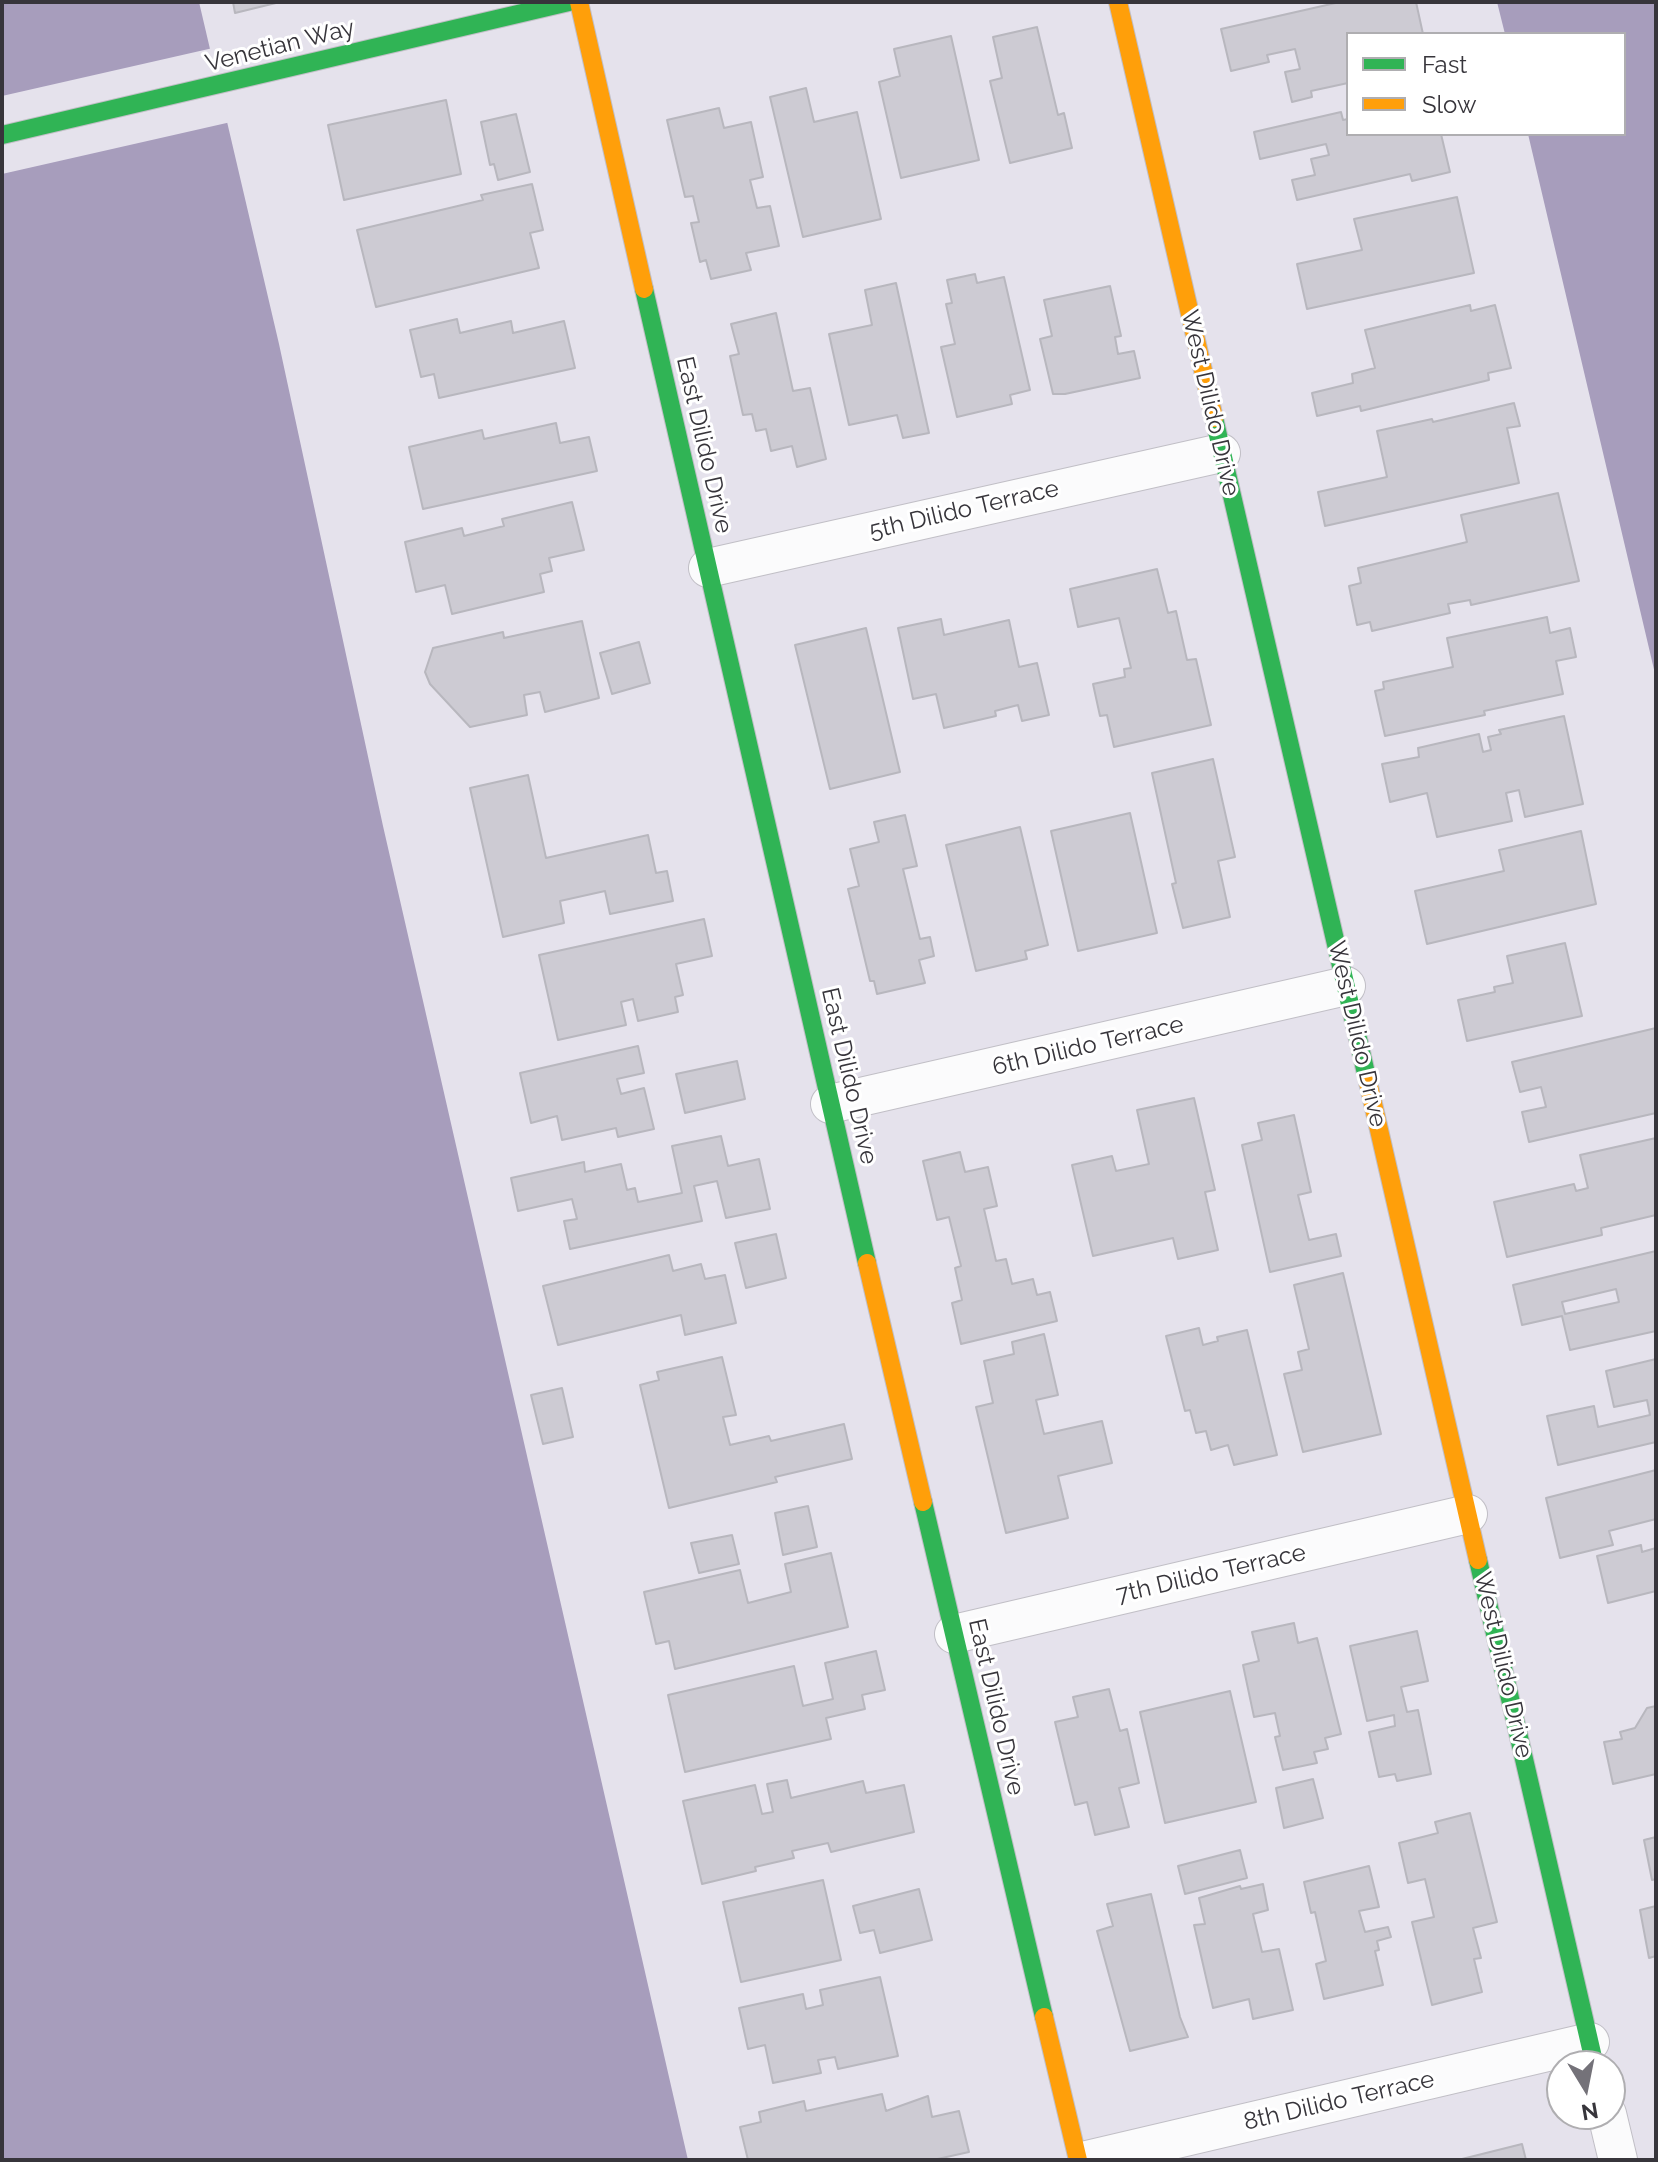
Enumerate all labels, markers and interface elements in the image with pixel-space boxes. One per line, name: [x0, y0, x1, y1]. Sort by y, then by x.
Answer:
street label: Venetian Way: [202, 14, 358, 78]
legend: [1346, 32, 1626, 136]
text: Fast: [1422, 50, 1467, 79]
text: Slow: [1422, 90, 1476, 119]
street label: West Dilido Drive: [1175, 307, 1245, 499]
street label: East Dilido Drive: [670, 354, 738, 536]
street label: 5th Dilido Terrace: [866, 474, 1062, 546]
street label: West Dilido Drive: [1322, 938, 1392, 1130]
street label: East Dilido Drive: [815, 985, 883, 1167]
street label: 6th Dilido Terrace: [990, 1010, 1186, 1082]
street label: 7th Dilido Terrace: [1113, 1538, 1309, 1610]
street label: West Dilido Drive: [1468, 1569, 1538, 1761]
street label: East Dilido Drive: [962, 1616, 1030, 1798]
north arrow: [1546, 2050, 1626, 2130]
street label: 8th Dilido Terrace: [1241, 2065, 1437, 2137]
text: N: [1579, 2097, 1600, 2126]

